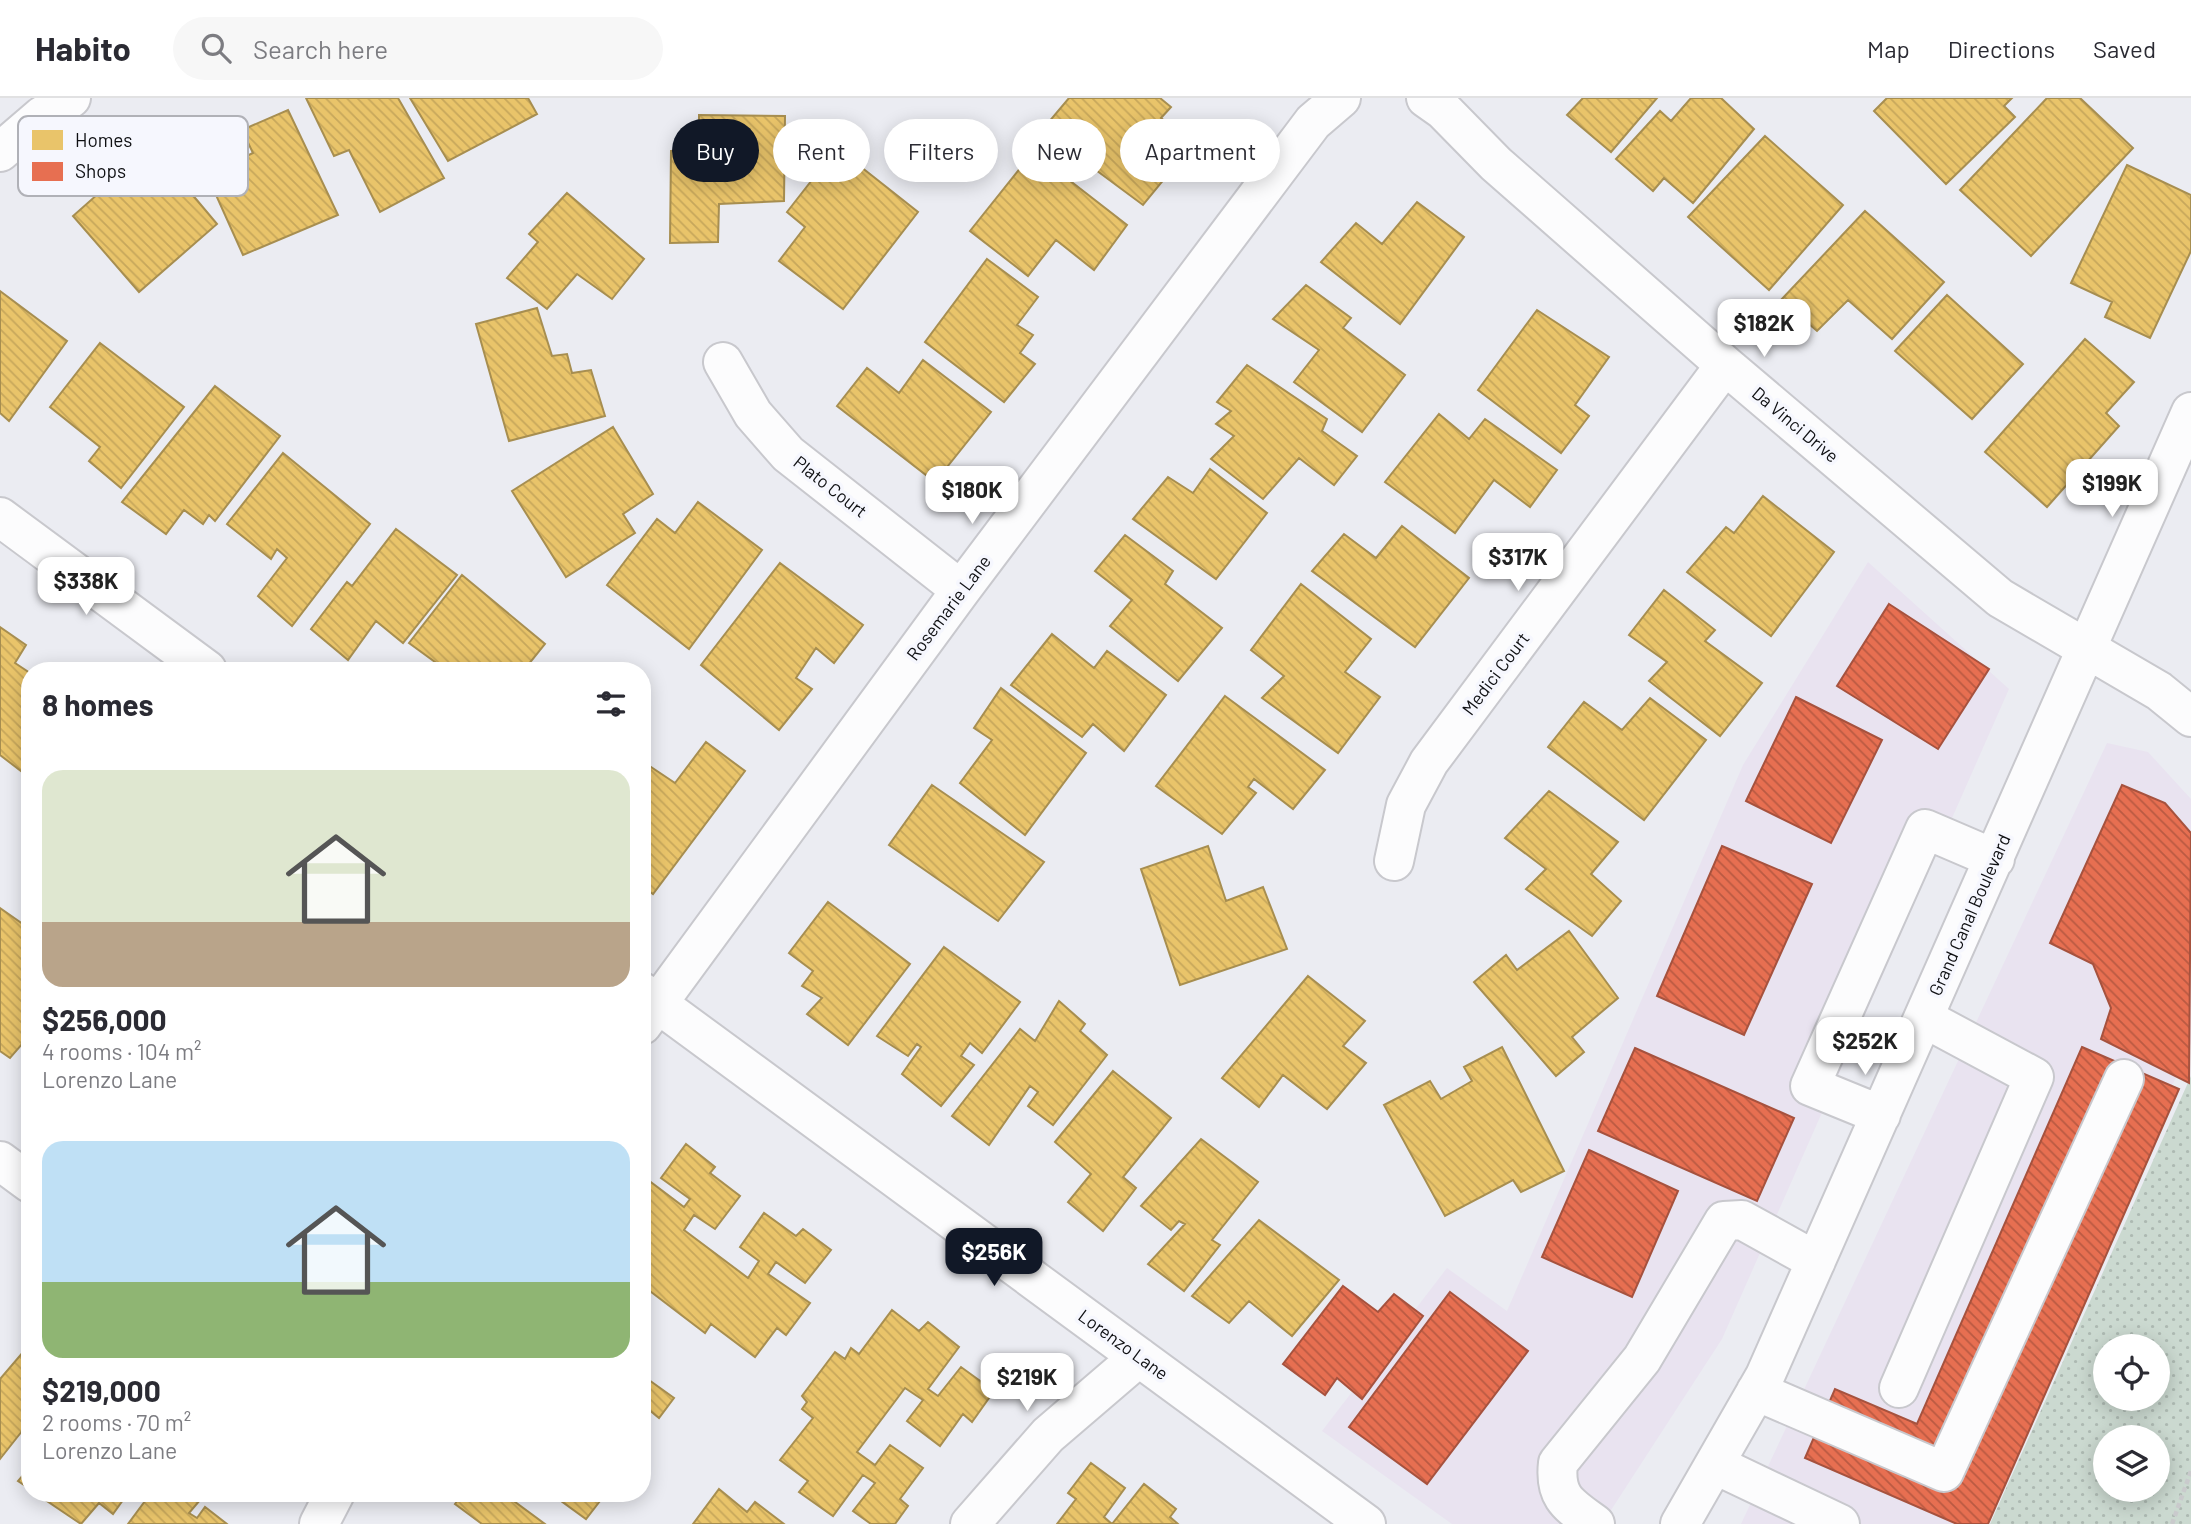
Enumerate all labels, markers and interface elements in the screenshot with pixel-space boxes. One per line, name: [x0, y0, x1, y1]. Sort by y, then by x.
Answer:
search box: [173, 17, 663, 80]
text: Habito: [35, 28, 131, 68]
icon: search: [197, 29, 235, 67]
text: Search here: [253, 33, 388, 64]
text: Map: [1867, 34, 1910, 63]
text: Directions: [1948, 34, 2055, 63]
text: Saved: [2093, 34, 2156, 63]
legend: [18, 116, 248, 196]
chip: Buy: [672, 119, 759, 182]
chip: Rent: [773, 119, 870, 182]
chip: Filters: [884, 119, 998, 182]
chip: New: [1012, 119, 1106, 182]
chip: Apartment: [1120, 119, 1280, 182]
text: Homes: [75, 128, 132, 151]
text: Shops: [75, 159, 126, 182]
pin: $182K: [1715, 300, 1813, 359]
text: $182K: [1733, 308, 1795, 336]
street label: Da Vinci Drive: [1748, 382, 1843, 467]
street label: Plato Court: [789, 451, 872, 522]
pin: $199K: [2063, 460, 2161, 519]
pin: $180K: [923, 466, 1021, 526]
text: $199K: [2082, 468, 2142, 496]
text: $180K: [941, 475, 1003, 503]
pin: $317K: [1469, 533, 1567, 593]
text: $317K: [1488, 542, 1548, 570]
street label: Rosemarie Lane: [901, 550, 995, 664]
pin: $338K: [37, 558, 135, 617]
text: $338K: [54, 566, 118, 594]
street label: Medici Court: [1457, 628, 1534, 719]
icon: filters: [592, 685, 630, 723]
text: 8 homes: [42, 686, 153, 722]
icon: home: [273, 816, 399, 942]
street label: Grand Canal Boulevard: [1924, 830, 2015, 999]
text: $256,000: [42, 1001, 167, 1037]
pin: $252K: [1816, 1018, 1914, 1077]
text: $252K: [1832, 1026, 1898, 1054]
text: 4 rooms · 104 m²: [42, 1037, 202, 1065]
text: Lorenzo Lane: [42, 1065, 177, 1093]
icon: home: [273, 1187, 399, 1313]
pin: $256K: [945, 1228, 1043, 1288]
text: $256K: [961, 1237, 1027, 1265]
street label: Lorenzo Lane: [1074, 1304, 1173, 1384]
map controls: [2093, 1334, 2170, 1502]
button: locate: [2093, 1334, 2170, 1411]
pin: $219K: [978, 1354, 1076, 1413]
text: $219K: [997, 1362, 1057, 1390]
text: $219,000: [42, 1372, 161, 1408]
text: 2 rooms · 70 m²: [42, 1408, 191, 1436]
button: layers: [2093, 1425, 2170, 1502]
text: Lorenzo Lane: [42, 1436, 177, 1464]

